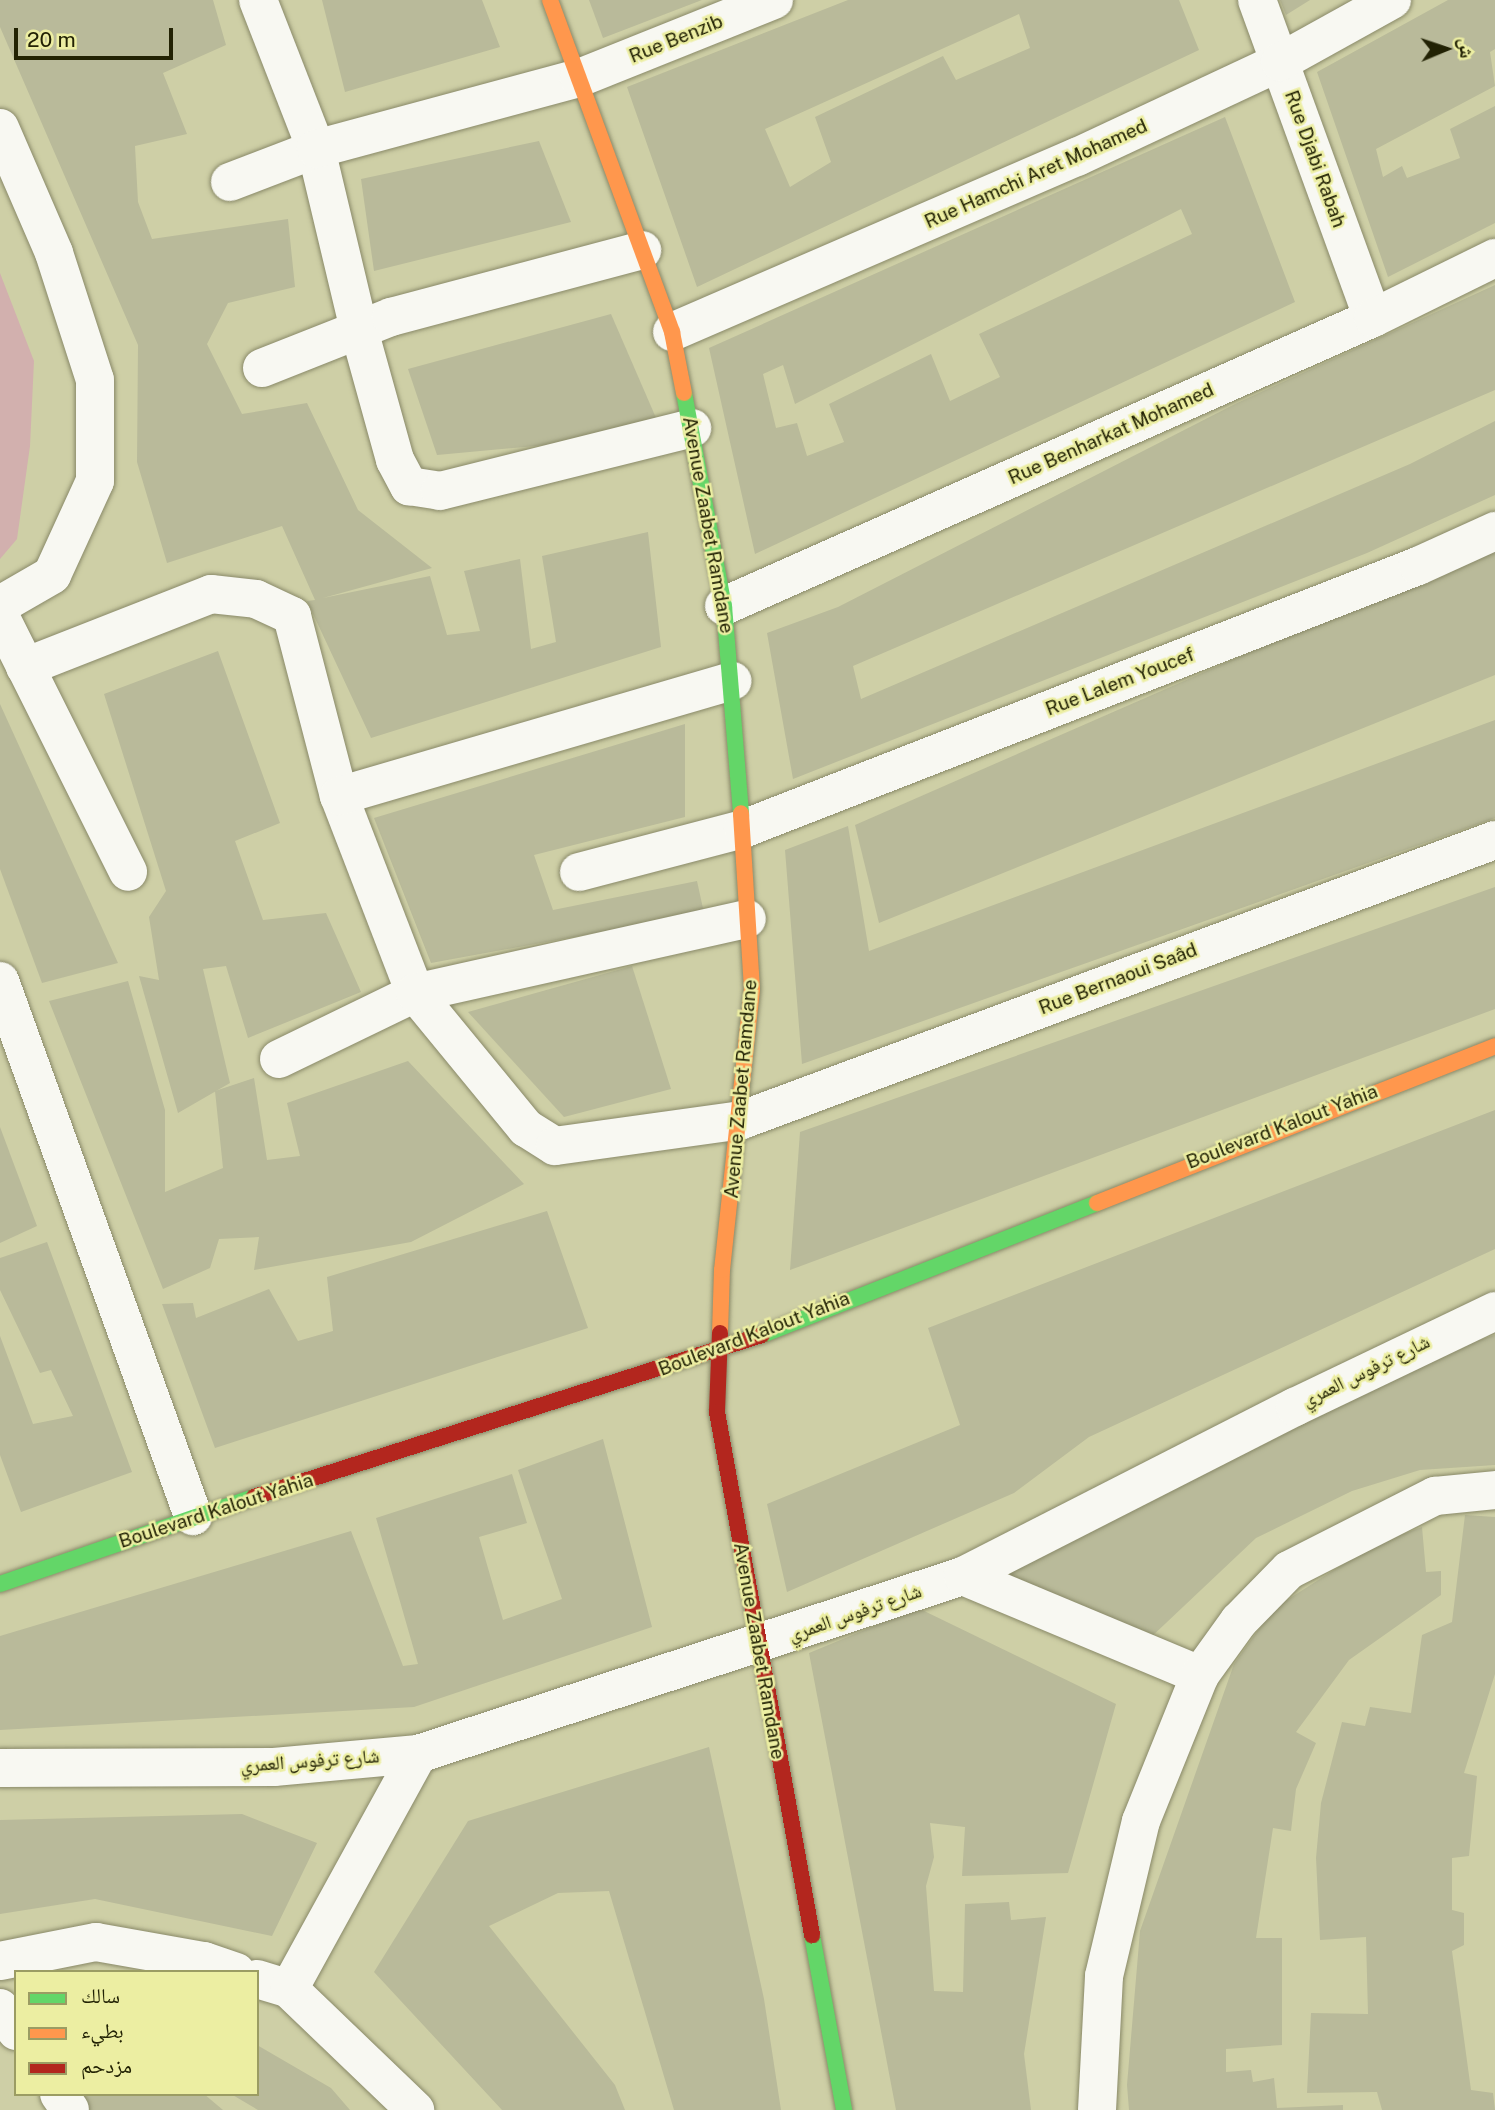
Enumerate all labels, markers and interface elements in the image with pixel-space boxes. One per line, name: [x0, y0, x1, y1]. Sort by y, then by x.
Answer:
street label: Rue Benzib: [626, 10, 726, 68]
scale bar: [18, 14, 177, 58]
north arrow: [1411, 14, 1481, 84]
text: 20 m: [27, 27, 76, 52]
text: ش: [1456, 38, 1478, 59]
street label: Rue Djabi Rabah: [1280, 87, 1350, 231]
street label: Rue Hamchi Aret Mohamed: [921, 114, 1151, 234]
street label: Rue Benharkat Mohamed: [1005, 378, 1217, 490]
street label: Avenue Zaabet Ramdane: [678, 415, 738, 635]
street label: Rue Lalem Youcef: [1042, 643, 1198, 721]
street label: Rue Bernaoui Saâd: [1036, 938, 1200, 1020]
street label: Avenue Zaabet Ramdane: [720, 978, 762, 1200]
street label: Boulevard Kalout Yahia: [1183, 1080, 1381, 1174]
street label: Boulevard Kalout Yahia: [655, 1287, 853, 1381]
street label: شارع ترفوس العمري: [1298, 1330, 1434, 1412]
street label: Boulevard Kalout Yahia: [116, 1469, 316, 1553]
street label: Avenue Zaabet Ramdane: [729, 1541, 789, 1761]
street label: شارع ترفوس العمري: [785, 1580, 925, 1646]
street label: شارع ترفوس العمري: [240, 1745, 380, 1777]
legend: [14, 1970, 259, 2096]
text: سالك: [81, 1983, 120, 2008]
text: بطيء: [81, 2018, 124, 2043]
text: مزدحم: [81, 2053, 132, 2078]

